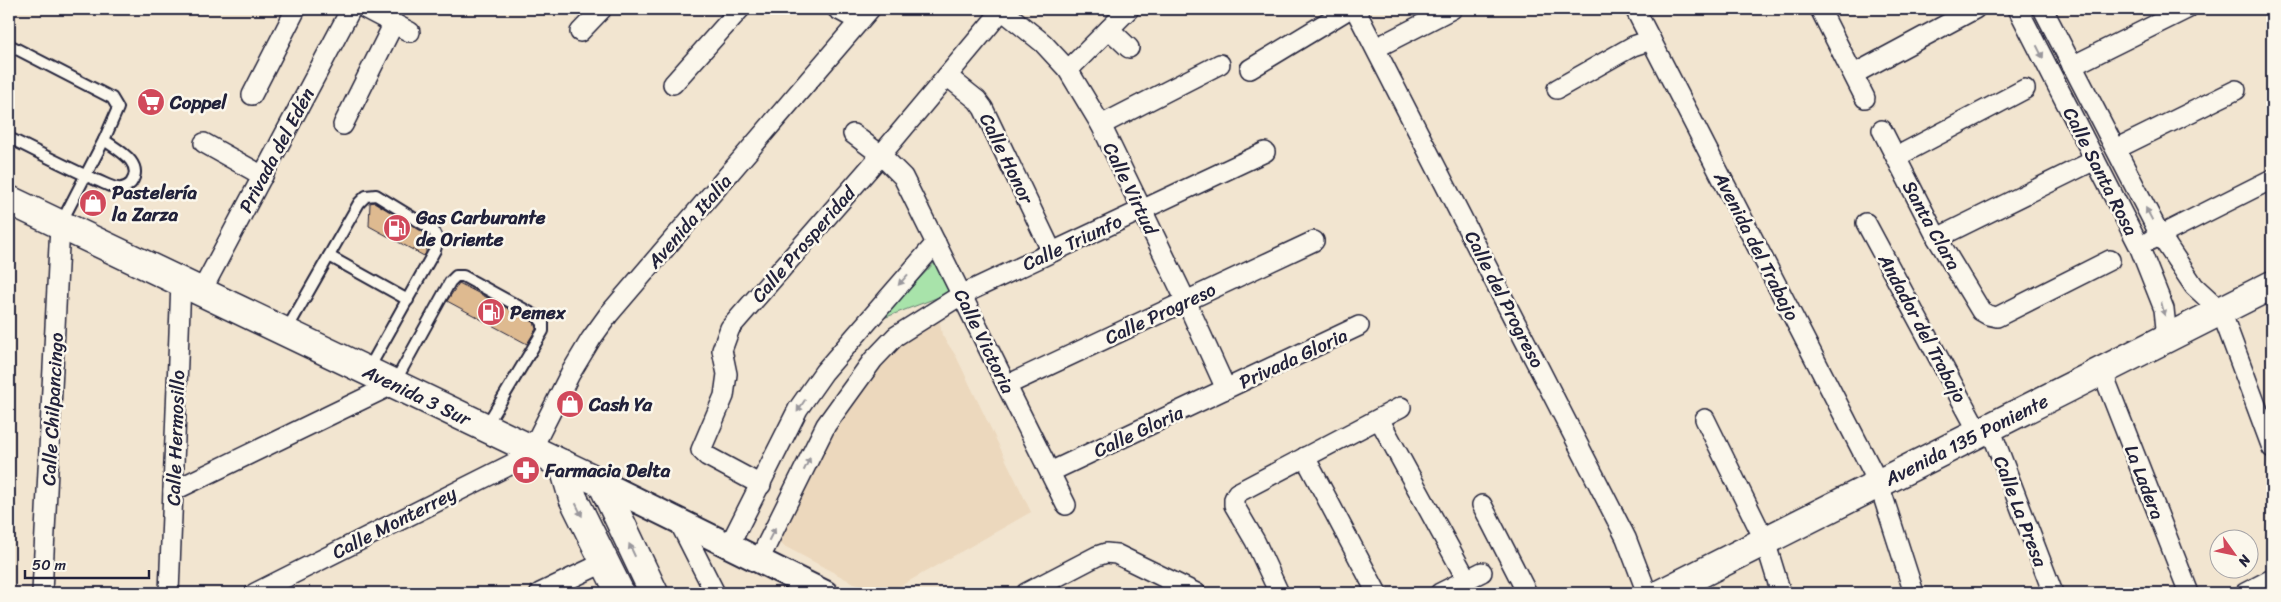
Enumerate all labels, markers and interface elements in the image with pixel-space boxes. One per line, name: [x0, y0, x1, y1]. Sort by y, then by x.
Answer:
one-way arrow: [2036, 45, 2044, 59]
street label: Privada del Edén: [229, 82, 323, 219]
place label: Coppel: [169, 86, 227, 119]
supermarket icon: Coppel: [136, 87, 166, 117]
street label: Calle Santa Rosa: [2054, 101, 2147, 242]
street label: Calle Honor: [970, 107, 1043, 210]
street label: Calle Virtud: [1094, 136, 1168, 241]
street label: Avenida del Trabajo: [1704, 165, 1809, 327]
street label: Avenida Italia: [638, 166, 740, 277]
street label: Santa Clara: [1893, 174, 1970, 277]
place label: Pastelería la Zarza: [111, 176, 197, 231]
street label: Calle Prosperidad: [743, 178, 865, 310]
shop icon: Pastelería la Zarza: [78, 188, 108, 218]
place label: Gas Carburante de Oriente: [415, 201, 546, 256]
street label: Calle Triunfo: [1017, 205, 1128, 280]
one-way arrow: [2145, 207, 2153, 221]
fuel station icon: Gas Carburante de Oriente: [382, 213, 412, 243]
street label: Calle del Progreso: [1456, 225, 1553, 374]
street label: Andador del Trabajo: [1869, 247, 1976, 409]
one-way arrow: [897, 273, 909, 285]
street label: Calle Progreso: [1099, 273, 1222, 354]
street label: Calle Victoria: [945, 283, 1024, 400]
place label: Pemex: [510, 296, 567, 329]
fuel station icon: Pemex: [476, 297, 506, 327]
one-way arrow: [2159, 302, 2167, 317]
street label: Privada Gloria: [1233, 319, 1354, 398]
street label: Calle Chilpancingo: [32, 332, 73, 486]
street label: Avenida 3 Sur: [356, 355, 477, 436]
street label: Calle Hermosillo: [157, 370, 194, 506]
street label: Avenida 135 Poniente: [1878, 384, 2055, 495]
place label: Cash Ya: [588, 388, 652, 421]
shop icon: Cash Ya: [555, 389, 585, 419]
street label: Calle Gloria: [1088, 396, 1189, 467]
one-way arrow: [796, 399, 806, 412]
street label: La Ladera: [2115, 440, 2174, 525]
street label: Calle La Presa: [1984, 451, 2057, 572]
place label: Farmacia Delta: [544, 454, 671, 487]
pharmacy icon: Farmacia Delta: [511, 455, 541, 485]
one-way arrow: [803, 456, 811, 471]
street label: Calle Monterrey: [326, 477, 463, 568]
one-way arrow: [575, 503, 583, 517]
one-way arrow: [768, 527, 776, 541]
north arrow: [2208, 530, 2258, 580]
one-way arrow: [627, 543, 635, 557]
scale bar: [25, 547, 149, 579]
text: N: [2231, 549, 2258, 572]
text: 50 m: [32, 552, 67, 578]

